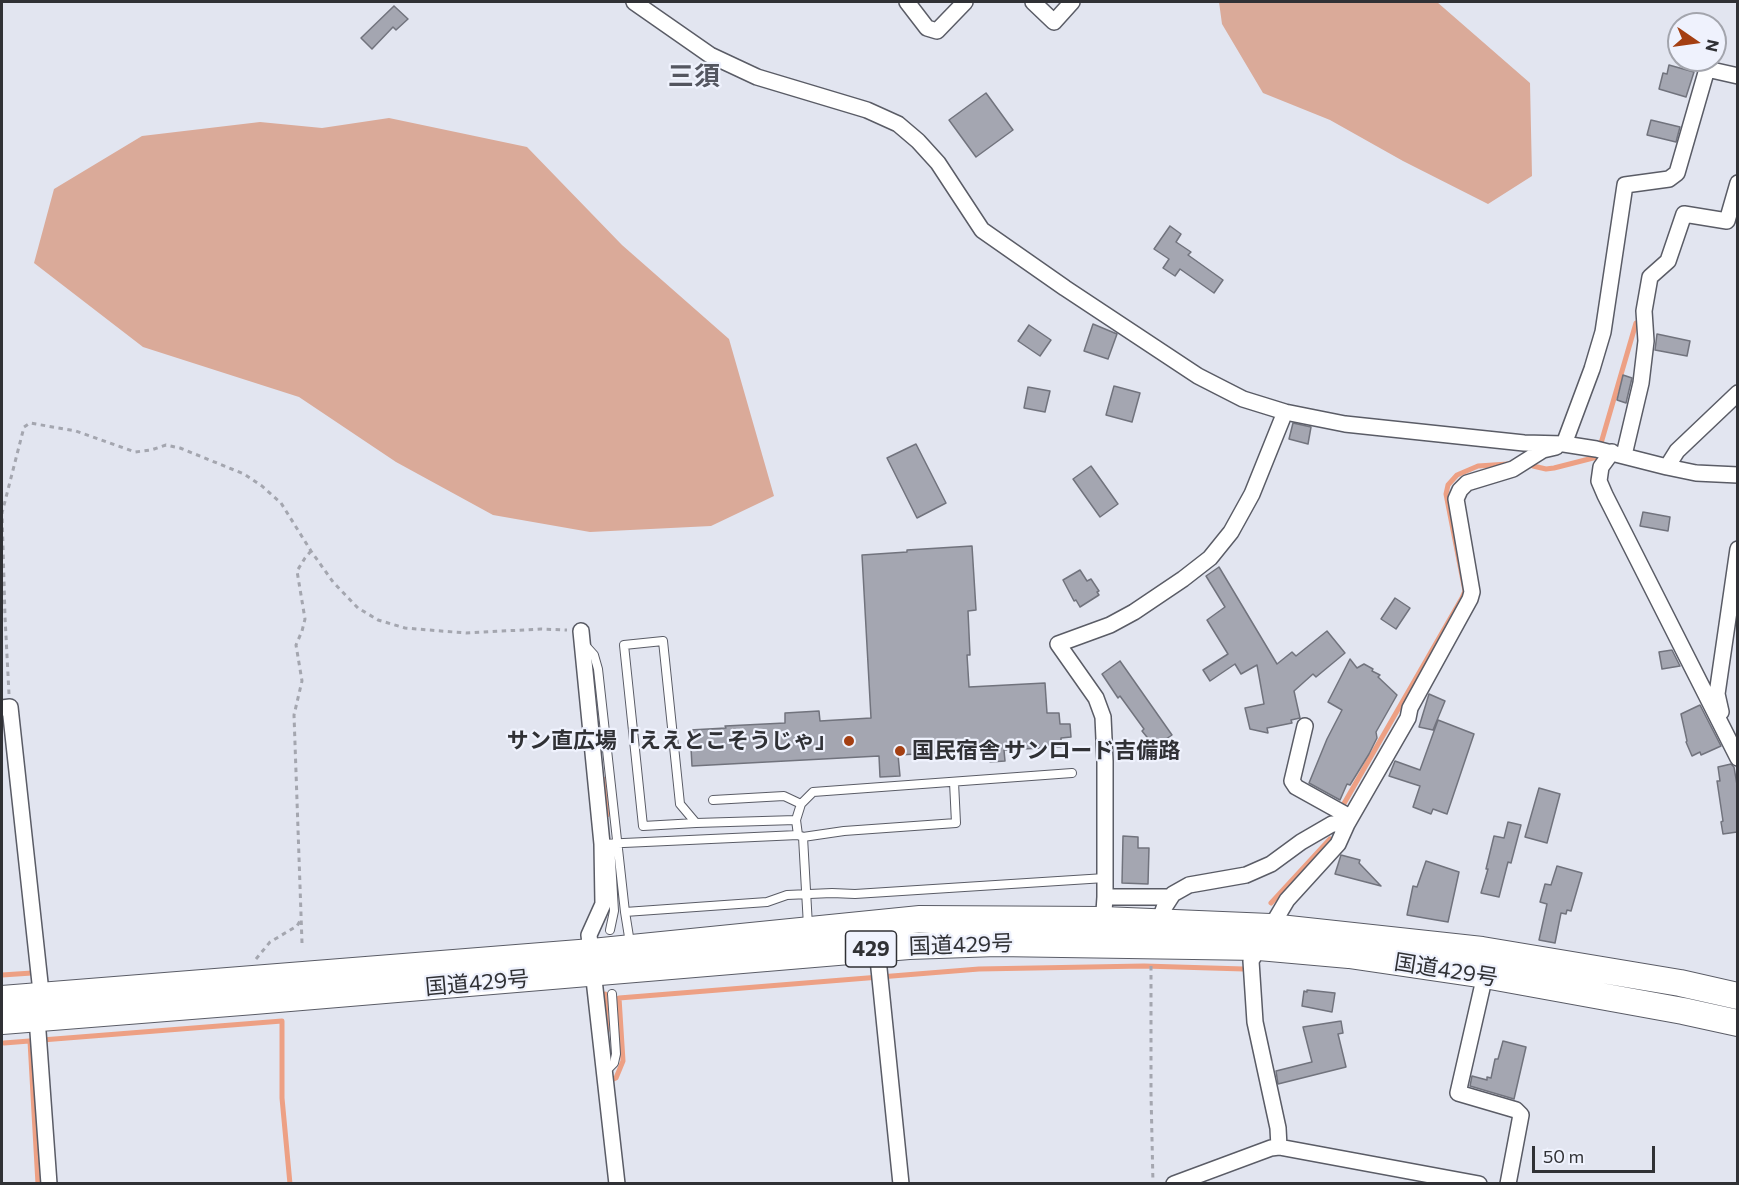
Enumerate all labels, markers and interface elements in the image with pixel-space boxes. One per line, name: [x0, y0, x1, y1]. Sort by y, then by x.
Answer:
north arrow: [1667, 12, 1727, 72]
text: N: [1702, 38, 1724, 54]
district label: 三須: [668, 60, 720, 92]
place label: サン直広場「ええとこそうじゃ」: [507, 728, 837, 754]
marker: サン直広場「ええとこそうじゃ」: [842, 734, 856, 748]
place label: 国民宿舎 サンロード吉備路: [912, 738, 1180, 764]
marker: 国民宿舎 サンロード吉備路: [893, 744, 907, 758]
street label: 国道429号: [908, 930, 1014, 960]
road number: 429: [846, 931, 896, 967]
street label: 国道429号: [1392, 949, 1500, 991]
street label: 国道429号: [424, 965, 530, 1001]
scale bar: [1535, 1134, 1658, 1172]
text: 50 m: [1543, 1145, 1584, 1167]

